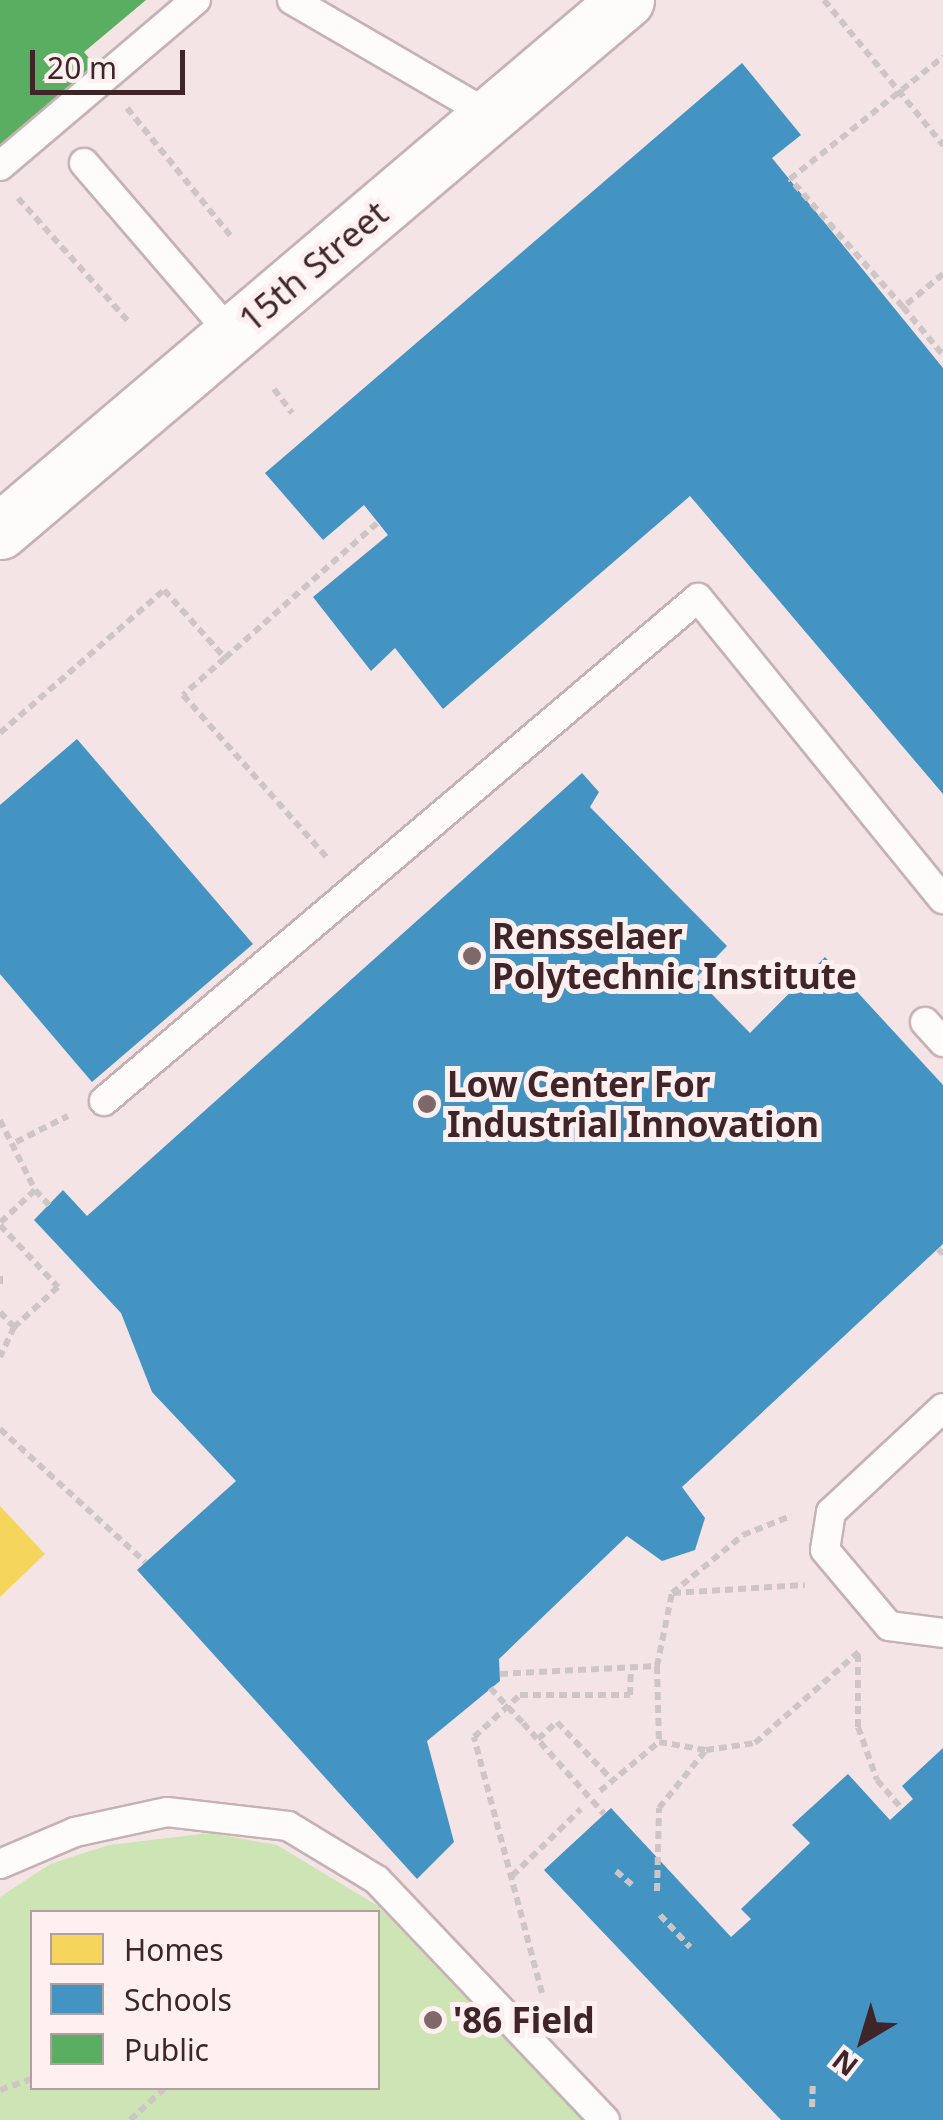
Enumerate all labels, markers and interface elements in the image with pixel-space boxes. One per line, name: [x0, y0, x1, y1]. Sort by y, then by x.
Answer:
scale bar: [35, 30, 190, 92]
text: 20 m: [47, 47, 117, 88]
street label: 15th Street: [230, 192, 396, 340]
place label: Rensselaer Polytechnic Institute: [492, 915, 857, 997]
marker: Rensselaer Polytechnic Institute: [461, 945, 483, 967]
place label: Low Center For Industrial Innovation: [447, 1063, 819, 1145]
marker: Low Center For Industrial Innovation: [416, 1093, 438, 1115]
legend: [30, 1910, 380, 2090]
text: Homes: [124, 1929, 224, 1970]
text: Schools: [124, 1979, 232, 2020]
north arrow: [813, 1990, 913, 2090]
place label: '86 Field: [453, 1999, 595, 2041]
marker: '86 Field: [422, 2009, 444, 2031]
text: Public: [124, 2029, 209, 2070]
text: N: [824, 2042, 865, 2086]

